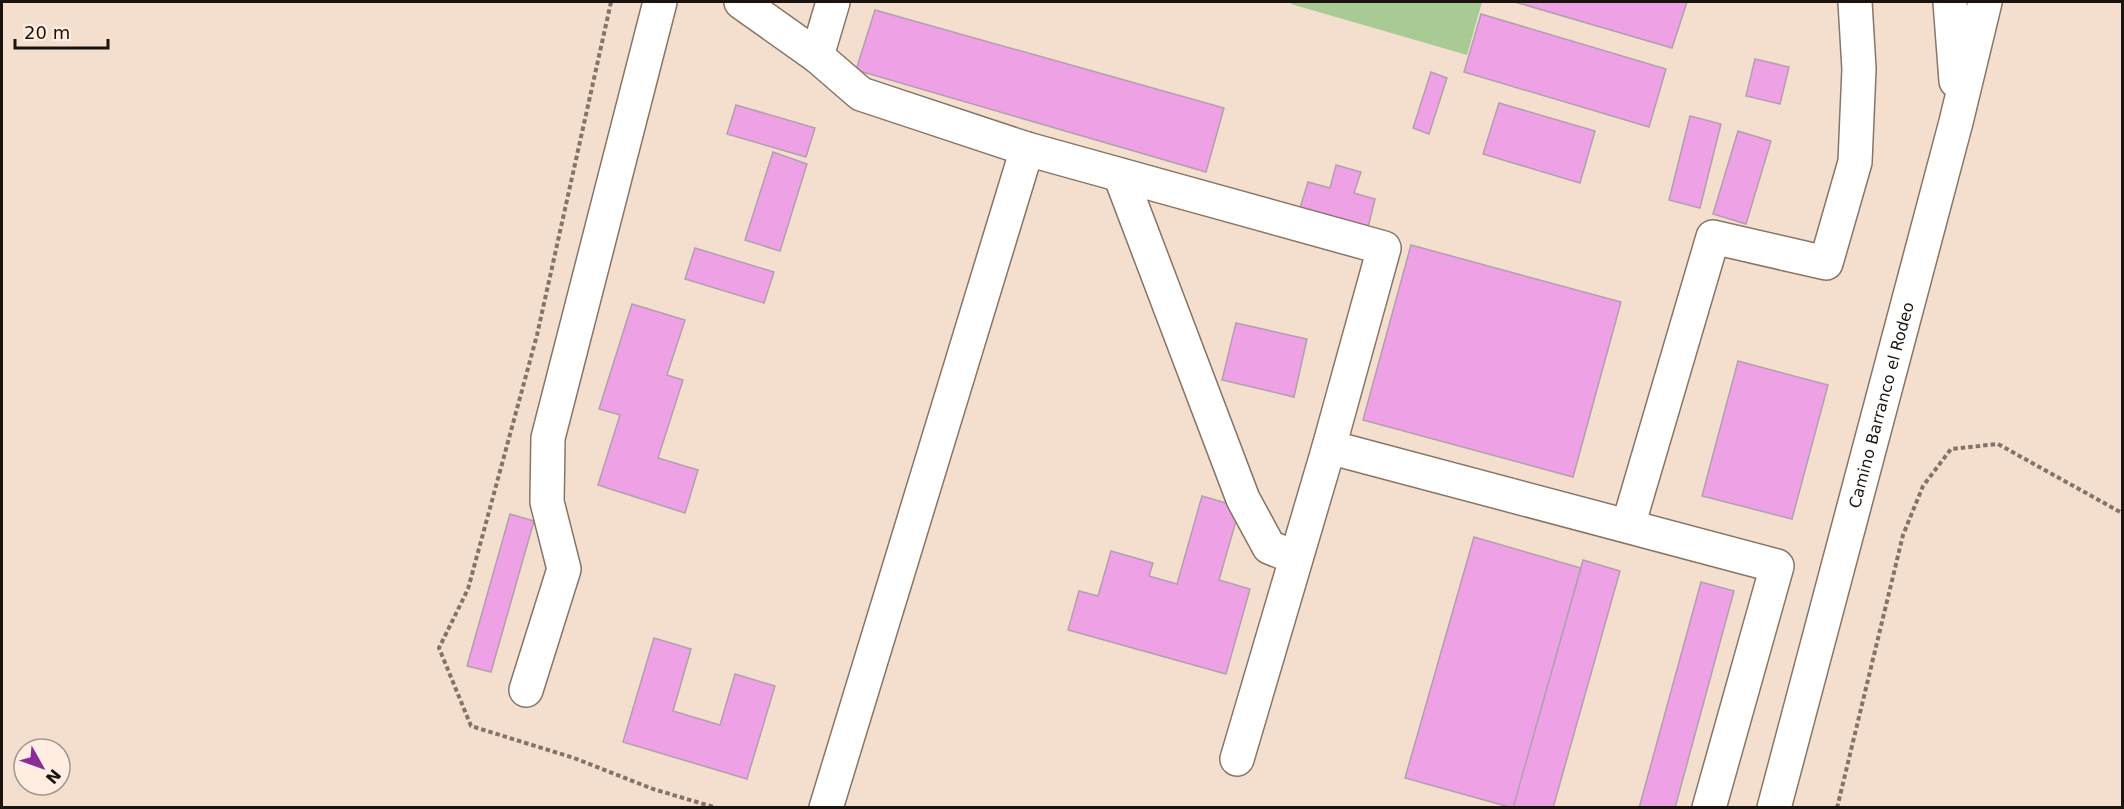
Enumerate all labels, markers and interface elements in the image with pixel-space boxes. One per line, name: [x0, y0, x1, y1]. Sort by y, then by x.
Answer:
scale bar: [15, 12, 108, 50]
text: 20 m: [24, 22, 70, 43]
street label: Camino Barranco el Rodeo: [1844, 300, 1917, 510]
north arrow: [12, 737, 72, 797]
text: N: [42, 765, 65, 788]

